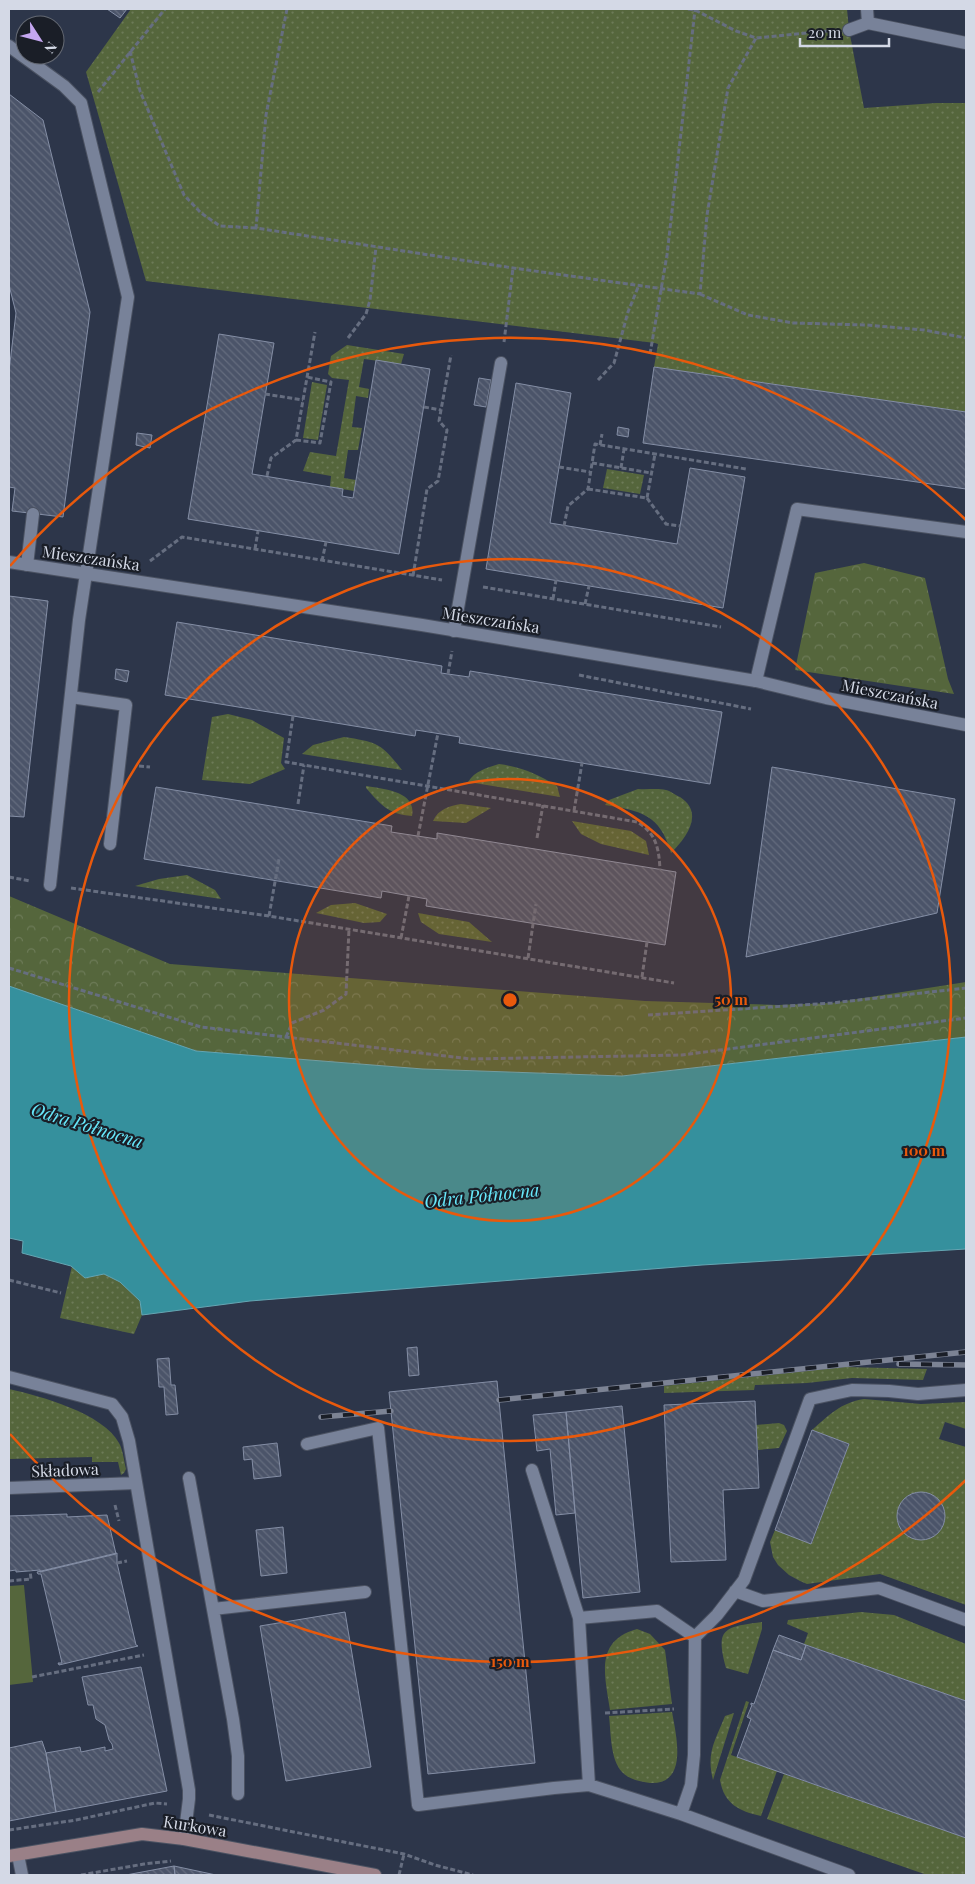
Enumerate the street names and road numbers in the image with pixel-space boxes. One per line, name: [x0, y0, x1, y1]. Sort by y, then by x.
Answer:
street label: Mieszczańska: [41, 540, 141, 575]
street label: Mieszczańska: [441, 601, 541, 638]
street label: Mieszczańska: [840, 674, 940, 713]
street label: Składowa: [31, 1458, 99, 1481]
street label: Kurkowa: [162, 1810, 228, 1841]

